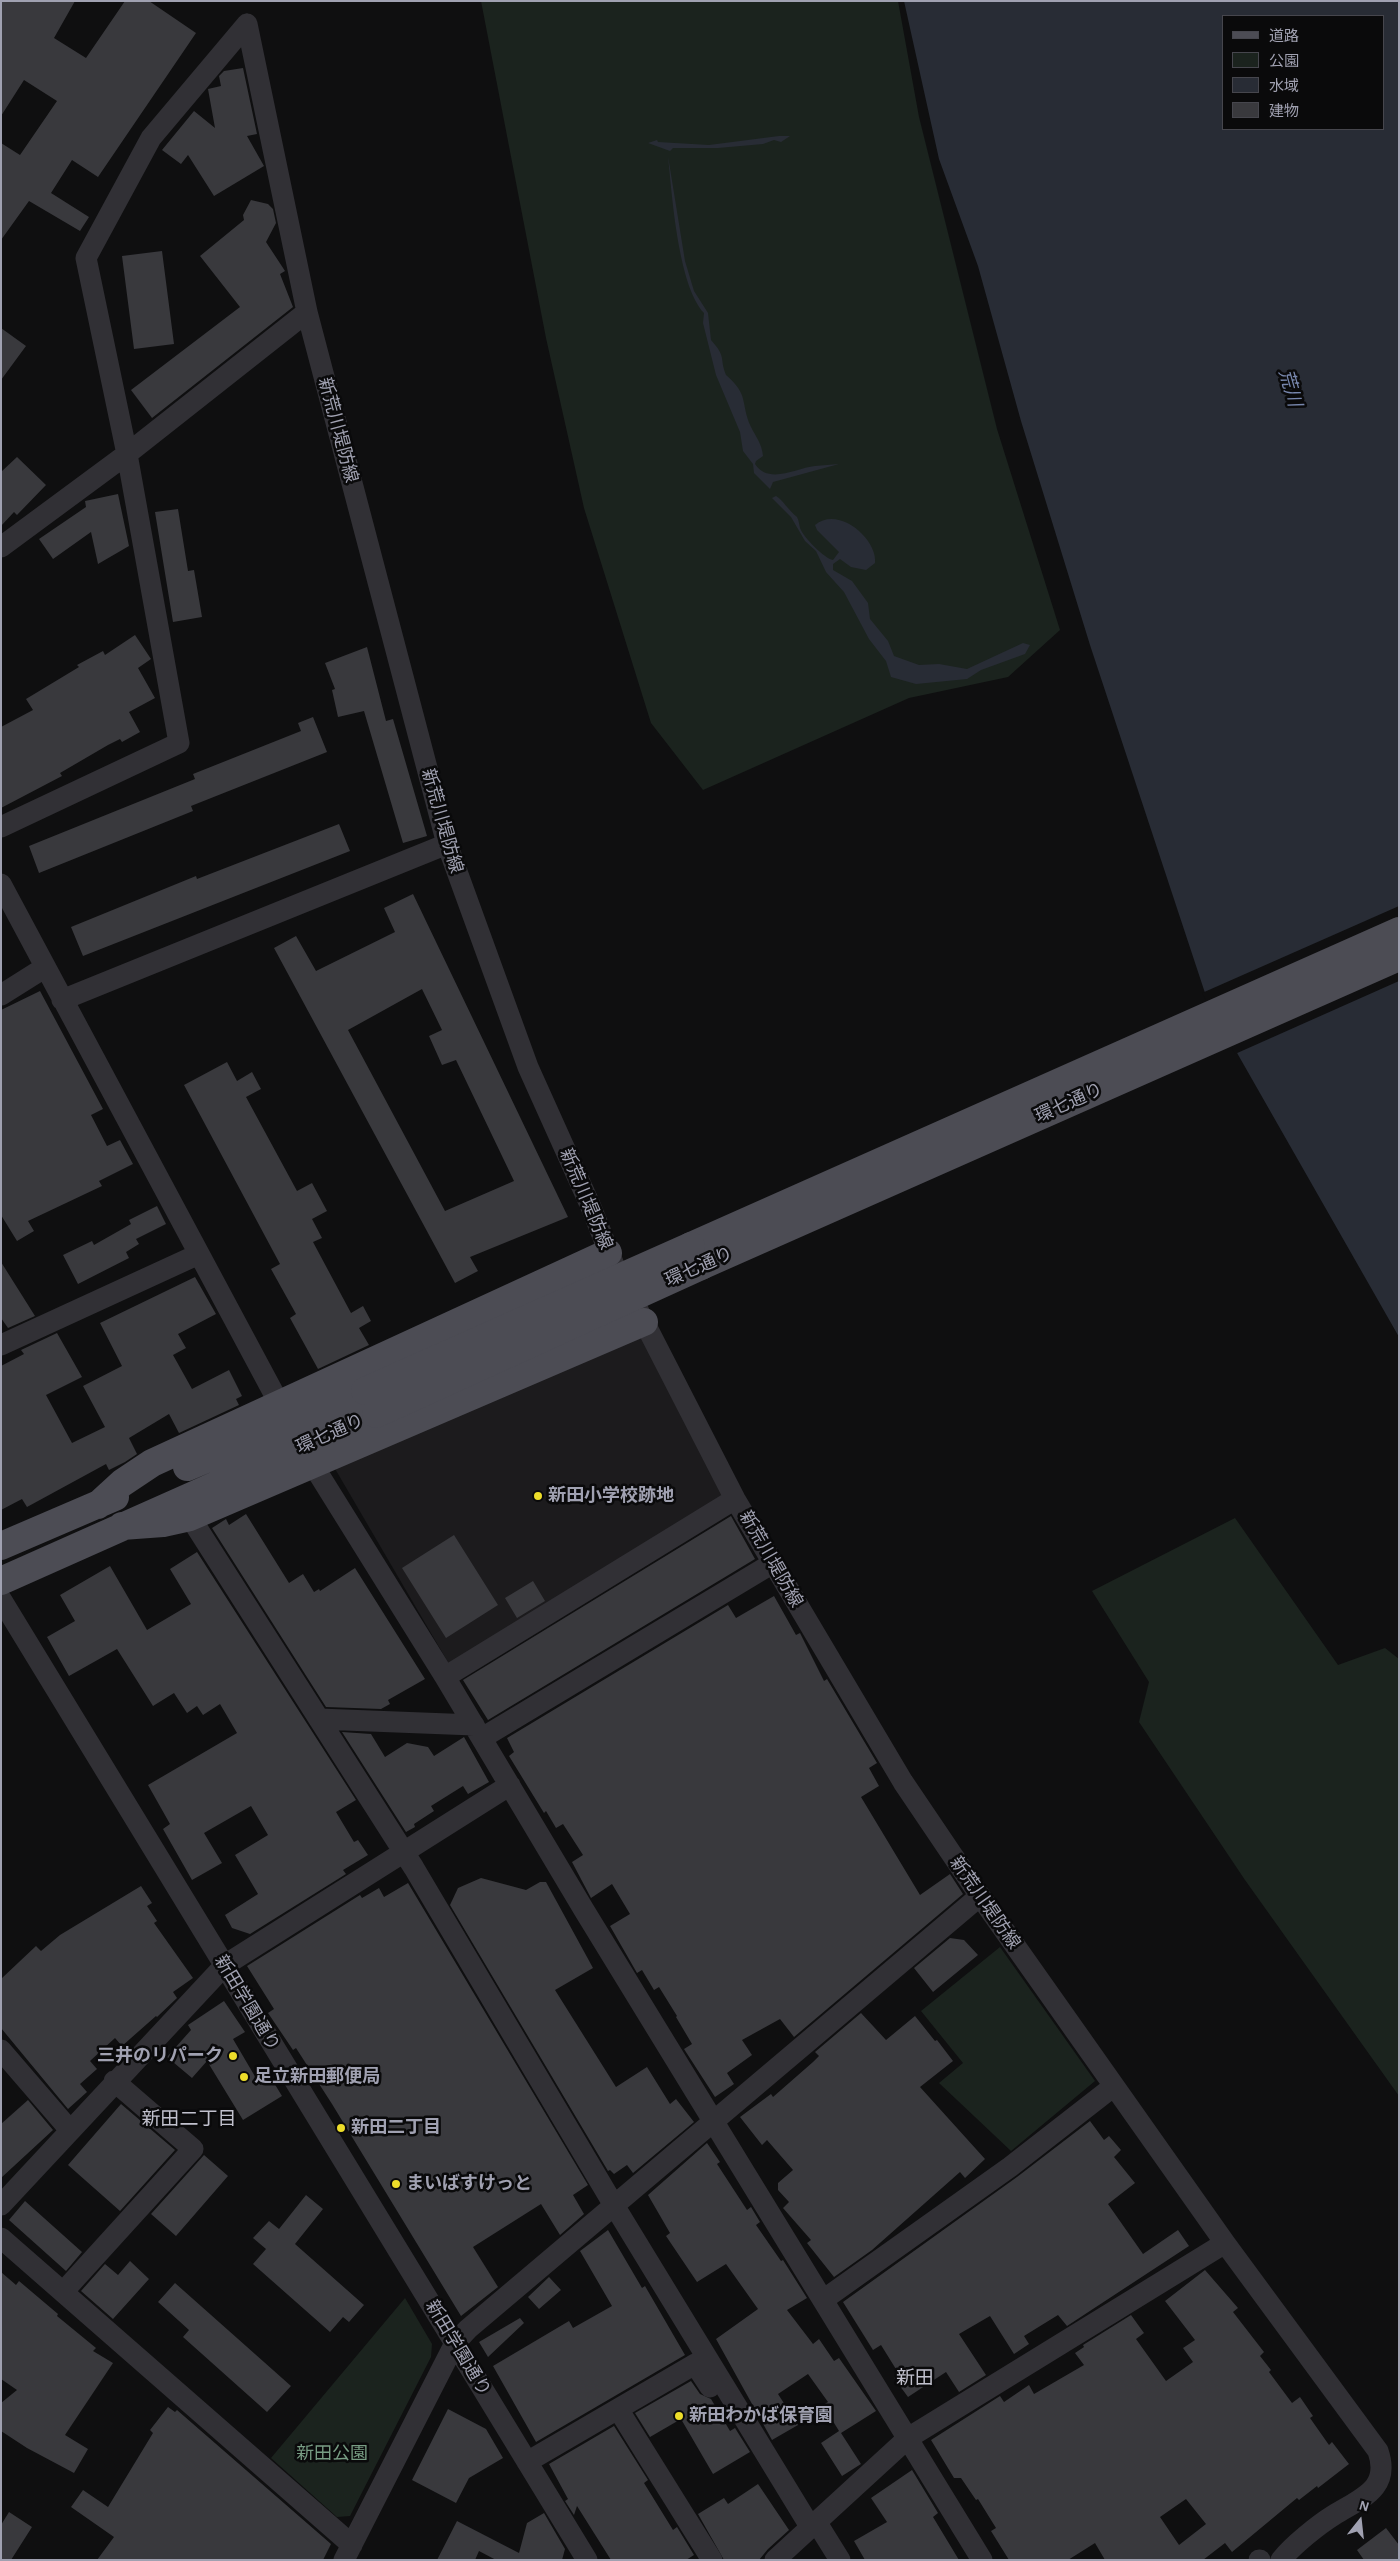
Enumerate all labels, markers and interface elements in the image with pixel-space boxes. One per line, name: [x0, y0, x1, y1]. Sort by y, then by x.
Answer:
legend: [1222, 15, 1385, 130]
text: 道路: [1269, 29, 1299, 44]
text: 公園: [1269, 54, 1299, 69]
text: 水域: [1269, 79, 1299, 94]
text: 建物: [1269, 104, 1299, 119]
water label: 荒川: [1274, 367, 1306, 409]
street label: 新荒川堤防線: [314, 375, 362, 485]
street label: 新荒川堤防線: [417, 766, 467, 876]
street label: 環七通り: [1032, 1078, 1106, 1128]
street label: 新荒川堤防線: [555, 1145, 617, 1253]
street label: 環七通り: [662, 1242, 736, 1292]
street label: 環七通り: [293, 1409, 367, 1459]
place label: 新田小学校跡地: [548, 1485, 674, 1507]
marker: 新田小学校跡地: [532, 1490, 544, 1502]
street label: 新荒川堤防線: [735, 1507, 807, 1611]
street label: 新荒川堤防線: [945, 1853, 1025, 1953]
street label: 新田学園通り: [210, 1951, 284, 2055]
place label: 三井のリパーク: [97, 2045, 223, 2067]
marker: 三井のリパーク: [227, 2050, 239, 2062]
place label: 足立新田郵便局: [254, 2066, 380, 2088]
marker: 足立新田郵便局: [238, 2071, 250, 2083]
district label: 新田二丁目: [142, 2108, 236, 2130]
place label: 新田二丁目: [351, 2117, 441, 2139]
marker: 新田二丁目: [335, 2122, 347, 2134]
place label: まいばすけっと: [406, 2173, 532, 2195]
marker: まいばすけっと: [390, 2178, 402, 2190]
street label: 新田学園通り: [421, 2296, 495, 2400]
district label: 新田: [896, 2367, 934, 2389]
place label: 新田わかば保育園: [689, 2405, 833, 2427]
marker: 新田わかば保育園: [673, 2410, 685, 2422]
park label: 新田公園: [296, 2443, 368, 2465]
north arrow: [1335, 2496, 1385, 2546]
text: N: [1358, 2499, 1371, 2515]

